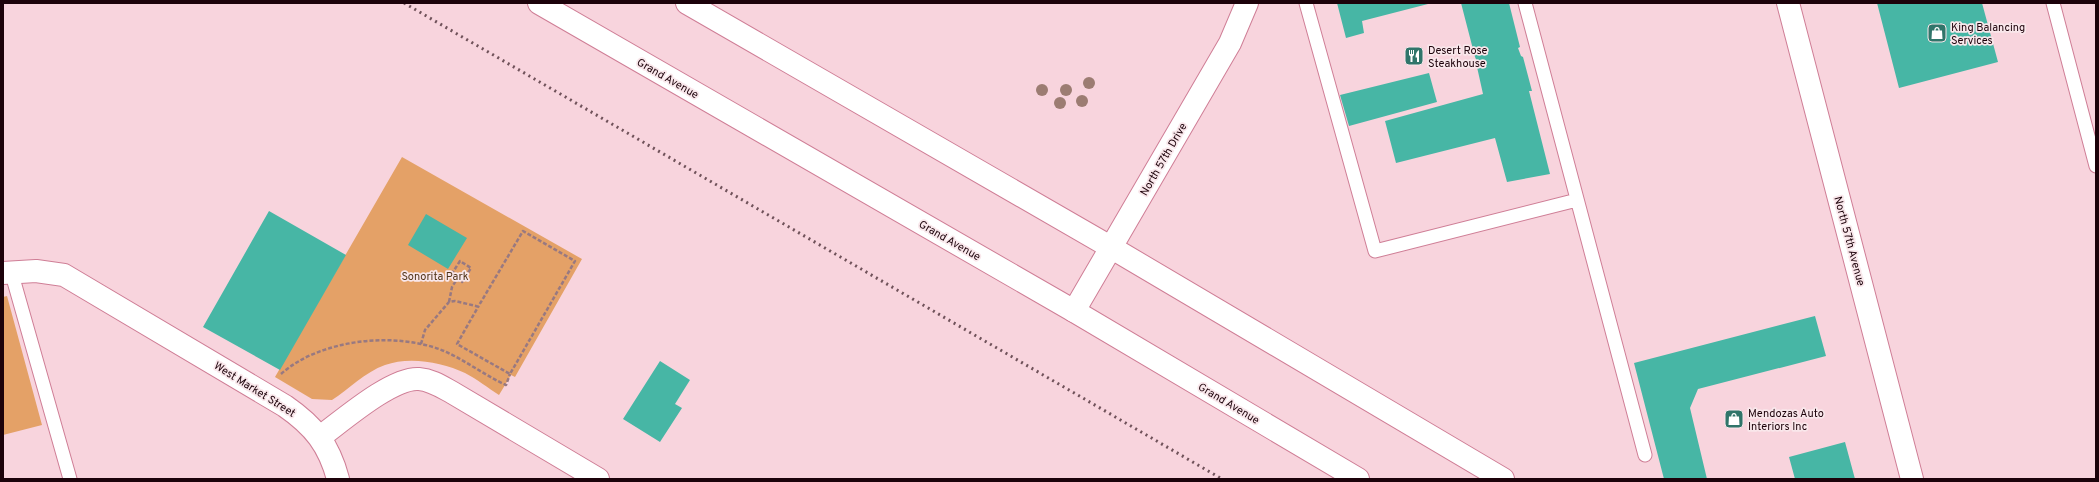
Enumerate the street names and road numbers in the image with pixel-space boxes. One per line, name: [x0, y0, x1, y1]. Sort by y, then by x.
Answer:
street label: Grand Avenue: [634, 56, 701, 102]
street label: North 57th Drive: [1137, 120, 1190, 198]
street label: North 57th Avenue: [1830, 195, 1868, 288]
street label: Grand Avenue: [916, 218, 983, 264]
street label: West Market Street: [211, 359, 298, 421]
street label: Grand Avenue: [1195, 380, 1262, 428]

